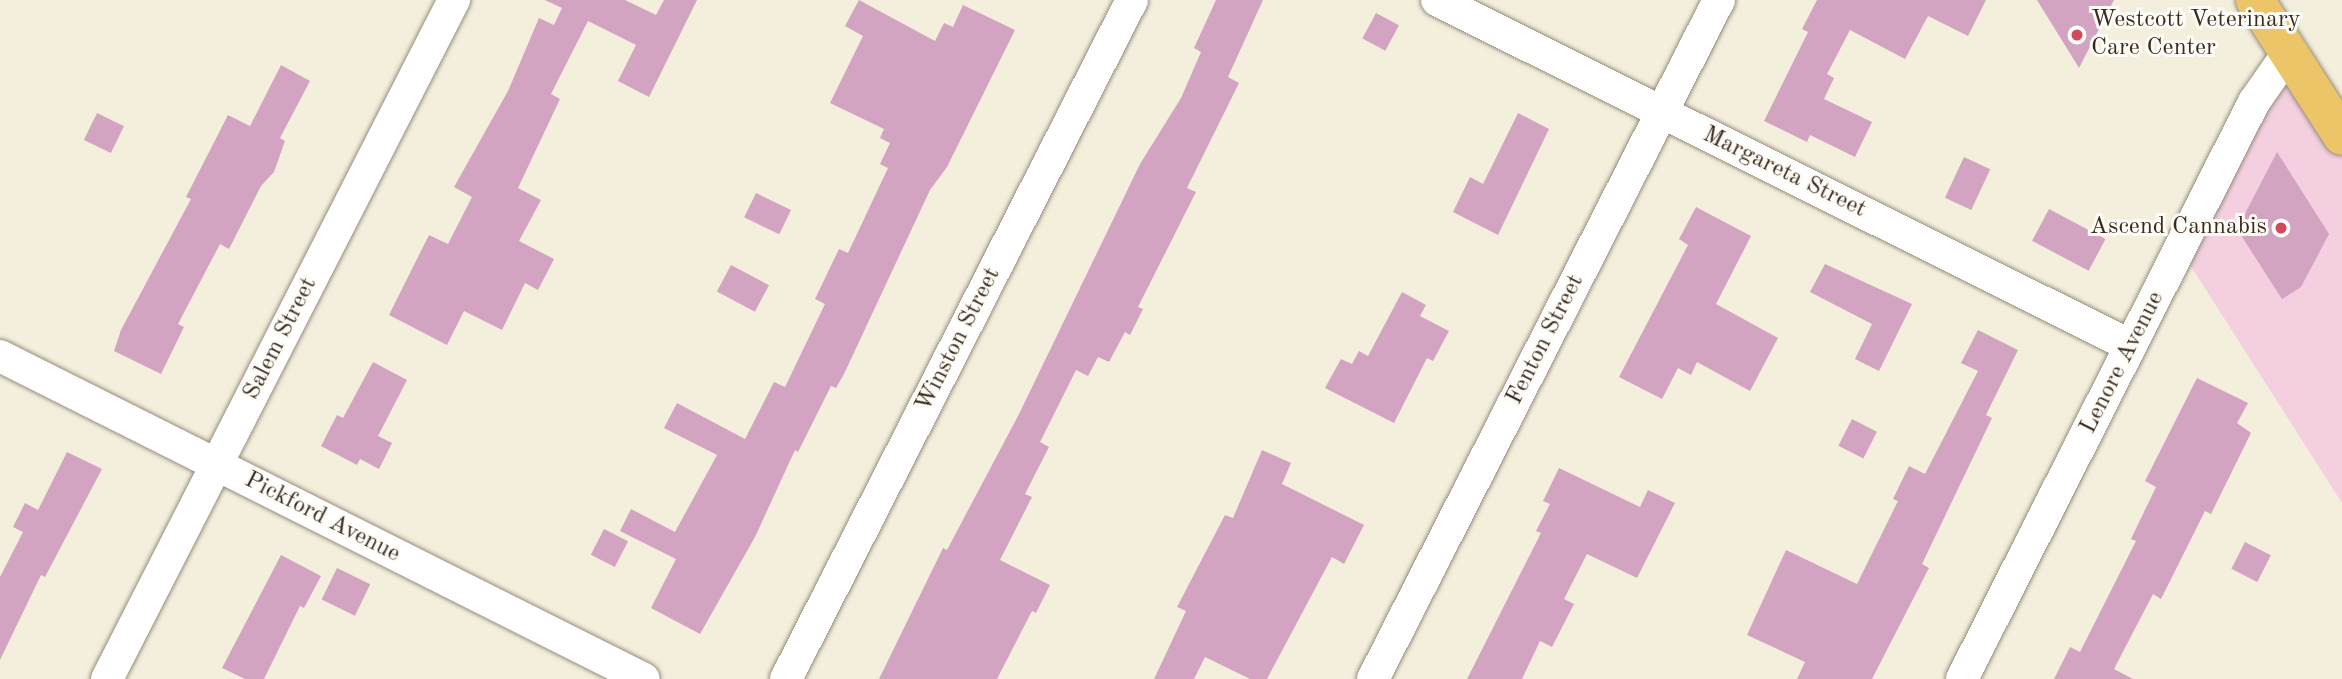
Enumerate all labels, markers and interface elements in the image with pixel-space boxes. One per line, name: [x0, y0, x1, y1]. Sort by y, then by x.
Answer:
place label: Westcott Veterinary Care Center: [2091, 7, 2300, 63]
marker: Westcott Veterinary Care Center: [2069, 27, 2085, 43]
street label: Margareta Street: [1698, 121, 1870, 225]
place label: Ascend Cannabis: [2090, 214, 2267, 242]
marker: Ascend Cannabis: [2273, 220, 2289, 236]
street label: Winston Street: [910, 263, 1008, 417]
street label: Fenton Street: [1501, 270, 1591, 410]
street label: Salem Street: [238, 273, 324, 405]
street label: Lenore Avenue: [2075, 287, 2171, 439]
street label: Pickford Avenue: [239, 466, 405, 570]

